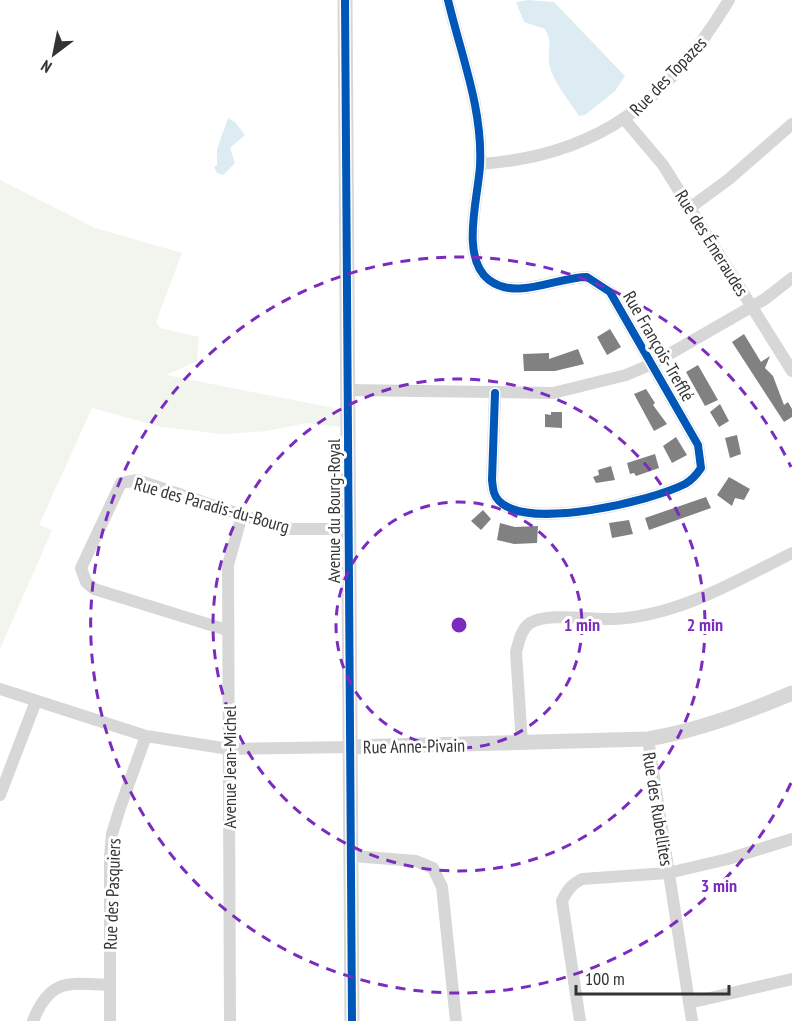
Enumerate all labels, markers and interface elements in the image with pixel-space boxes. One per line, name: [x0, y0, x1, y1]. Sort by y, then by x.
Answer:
north arrow: [24, 24, 84, 84]
street label: Rue des Topazes: [625, 32, 711, 120]
text: N: [37, 56, 55, 77]
street label: Rue des Émeraudes: [670, 186, 754, 300]
street label: Rue François-Trefflé: [618, 287, 700, 405]
street label: Avenue du Bourg-Royal: [322, 438, 345, 583]
street label: Rue des Paradis-du-Bourg: [132, 472, 292, 538]
text: 1 min: [564, 613, 600, 636]
text: 2 min: [687, 613, 723, 636]
centre of rings: [449, 615, 469, 635]
street label: Avenue Jean-Michel: [218, 705, 241, 828]
street label: Rue Anne-Pivain: [363, 734, 465, 758]
street label: Rue des Rubellites: [638, 750, 678, 868]
street label: Rue des Pasquiers: [99, 838, 125, 950]
text: 3 min: [701, 874, 737, 897]
scale bar: [576, 958, 729, 996]
text: 100 m: [585, 967, 625, 990]

